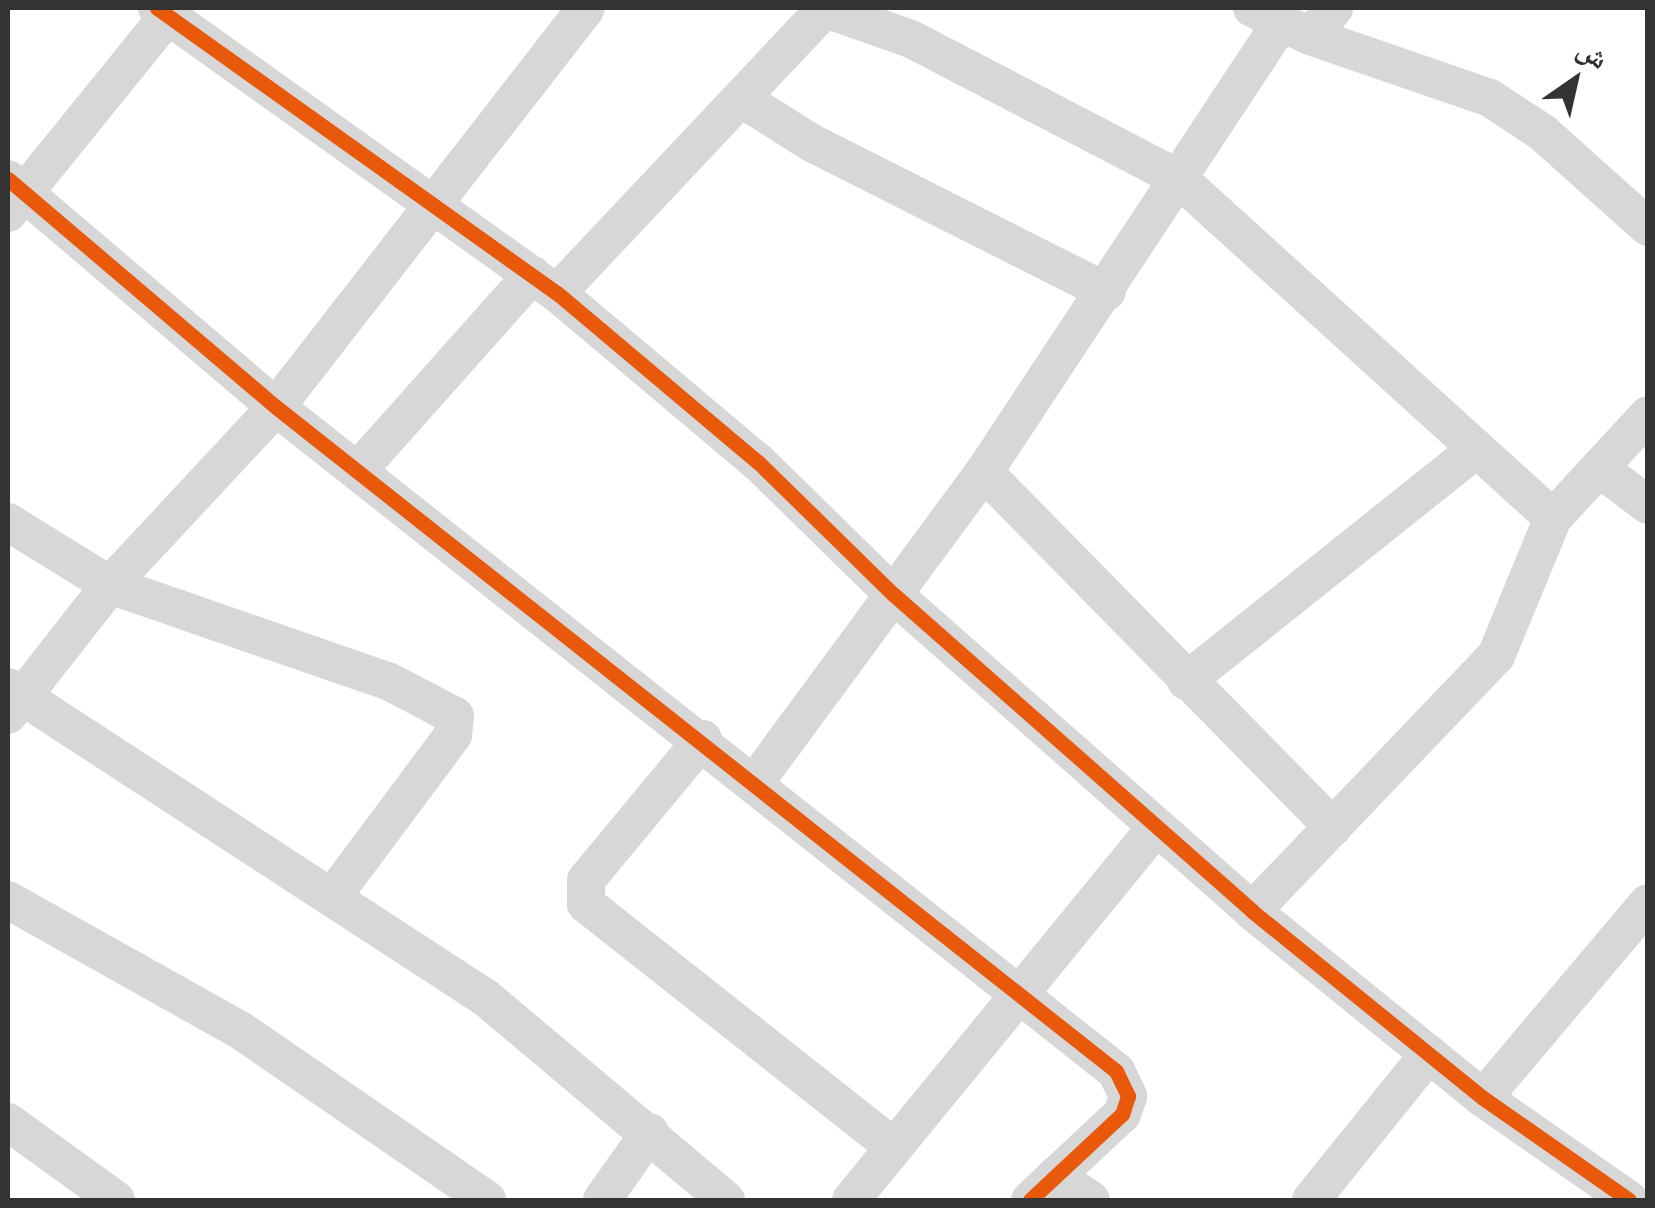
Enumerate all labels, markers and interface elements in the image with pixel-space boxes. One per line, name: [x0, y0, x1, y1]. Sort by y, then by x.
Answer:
north arrow: [1525, 30, 1625, 130]
text: ش: [1572, 35, 1612, 75]

